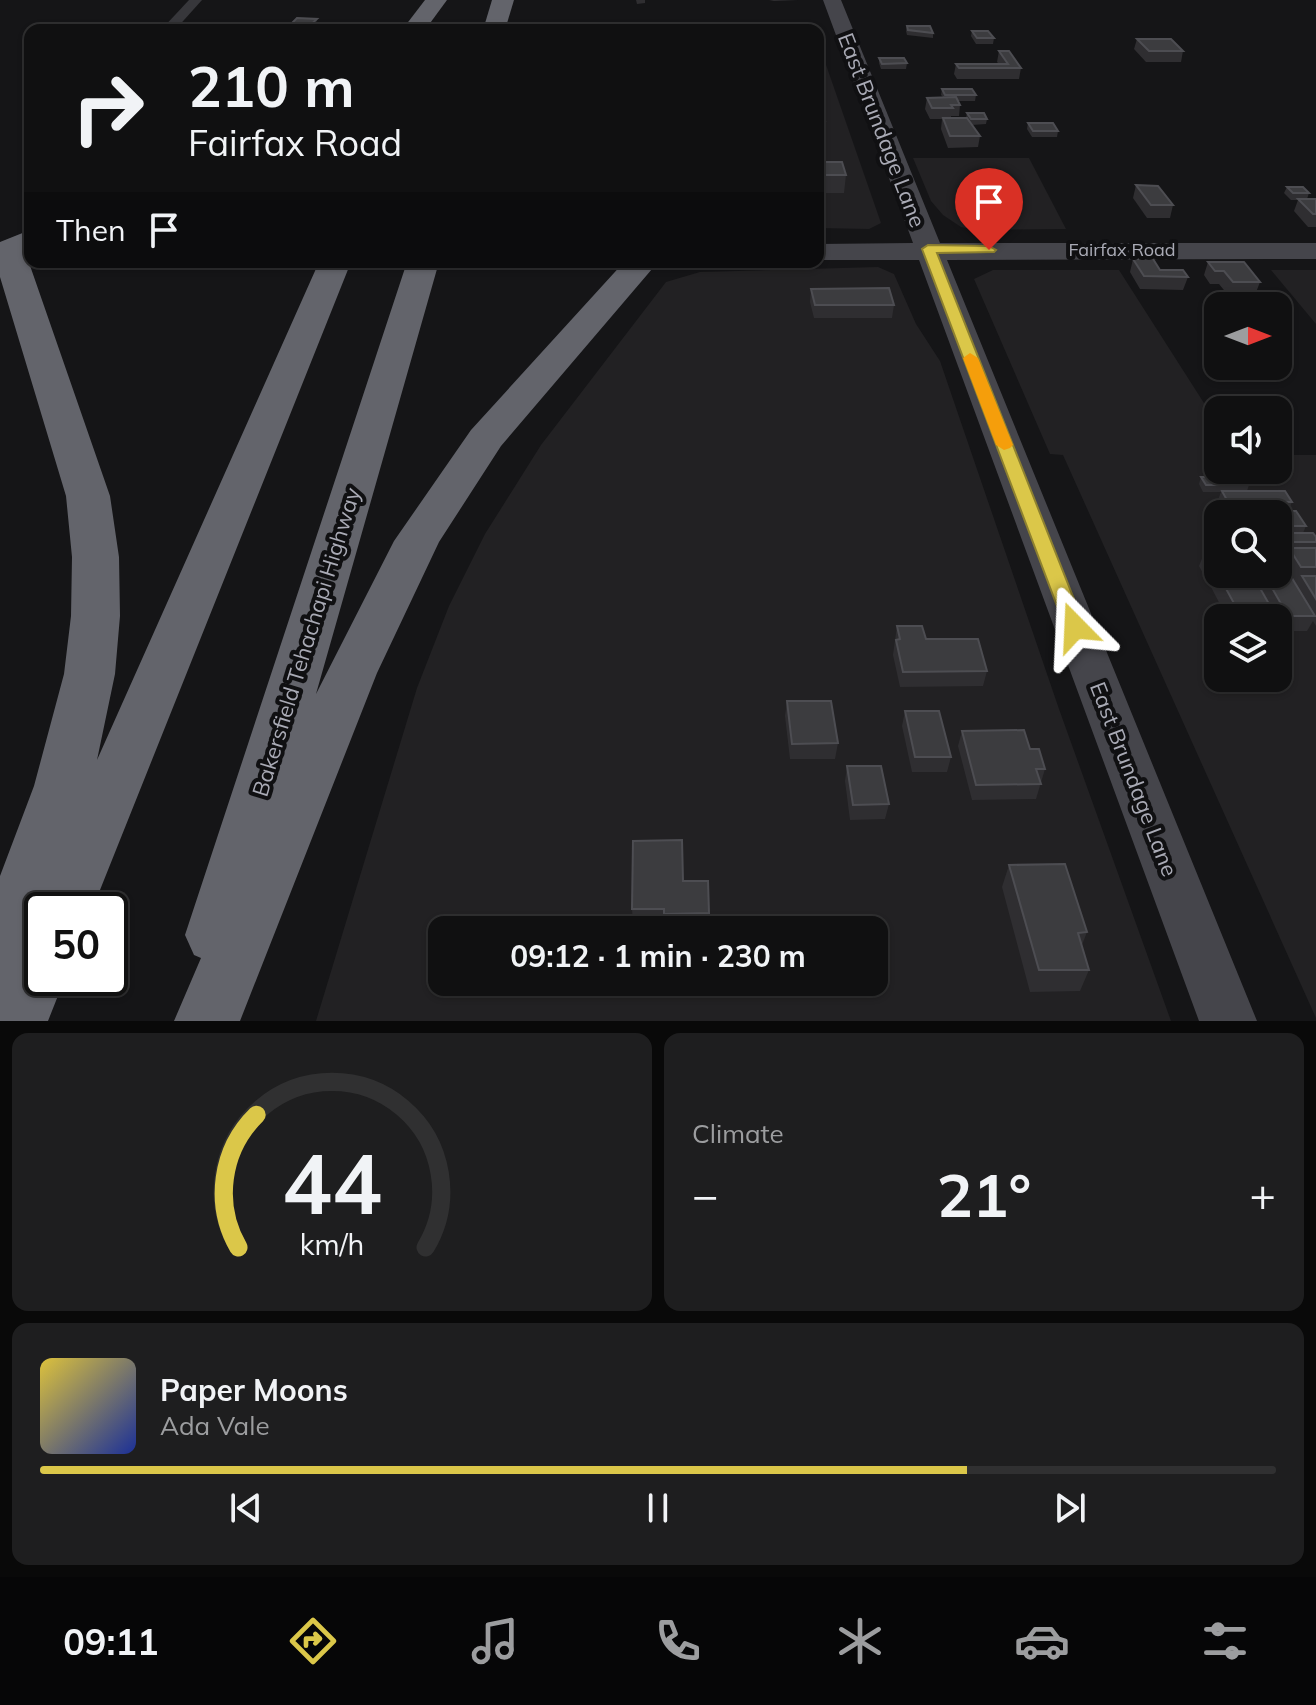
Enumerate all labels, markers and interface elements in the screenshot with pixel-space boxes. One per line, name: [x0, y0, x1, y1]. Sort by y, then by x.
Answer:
street label: East Brundage Lane: [832, 29, 932, 231]
text: 210 m: [188, 51, 355, 121]
icon: right: [56, 56, 160, 160]
text: Fairfax Road: [188, 120, 402, 165]
pin: [955, 168, 1023, 250]
icon: arrive: [967, 180, 1011, 224]
icon: arrive: [142, 208, 186, 252]
text: Then: [56, 211, 126, 249]
street label: Fairfax Road: [1068, 238, 1176, 261]
north arrow: [1204, 292, 1292, 380]
map controls: [1204, 292, 1292, 692]
button: sound: [1204, 396, 1292, 484]
street label: Bakersfield Tehachapi Highway: [246, 484, 366, 800]
button: search: [1204, 500, 1292, 588]
position arrow: [1033, 585, 1117, 669]
button: layers: [1204, 604, 1292, 692]
street label: East Brundage Lane: [1084, 678, 1184, 880]
speed limit sign: 50: [24, 892, 128, 996]
text: 09:12 · 1 min · 230 m: [510, 937, 806, 975]
text: Climate: [692, 1117, 784, 1150]
text: 44: [282, 1130, 382, 1235]
text: 21°: [937, 1157, 1031, 1232]
text: −: [692, 1167, 718, 1222]
text: +: [1250, 1167, 1276, 1222]
text: km/h: [300, 1226, 364, 1262]
text: Paper Moons: [160, 1371, 348, 1409]
text: Ada Vale: [160, 1409, 270, 1442]
icon: previous: [224, 1486, 268, 1530]
icon: pause: [636, 1486, 680, 1530]
icon: next: [1048, 1486, 1092, 1530]
icon: directions: [285, 1613, 341, 1669]
icon: music: [467, 1613, 523, 1669]
icon: phone: [650, 1613, 706, 1669]
icon: climate: [832, 1613, 888, 1669]
icon: car: [1014, 1613, 1070, 1669]
icon: filters: [1197, 1613, 1253, 1669]
text: 09:11: [63, 1619, 159, 1664]

